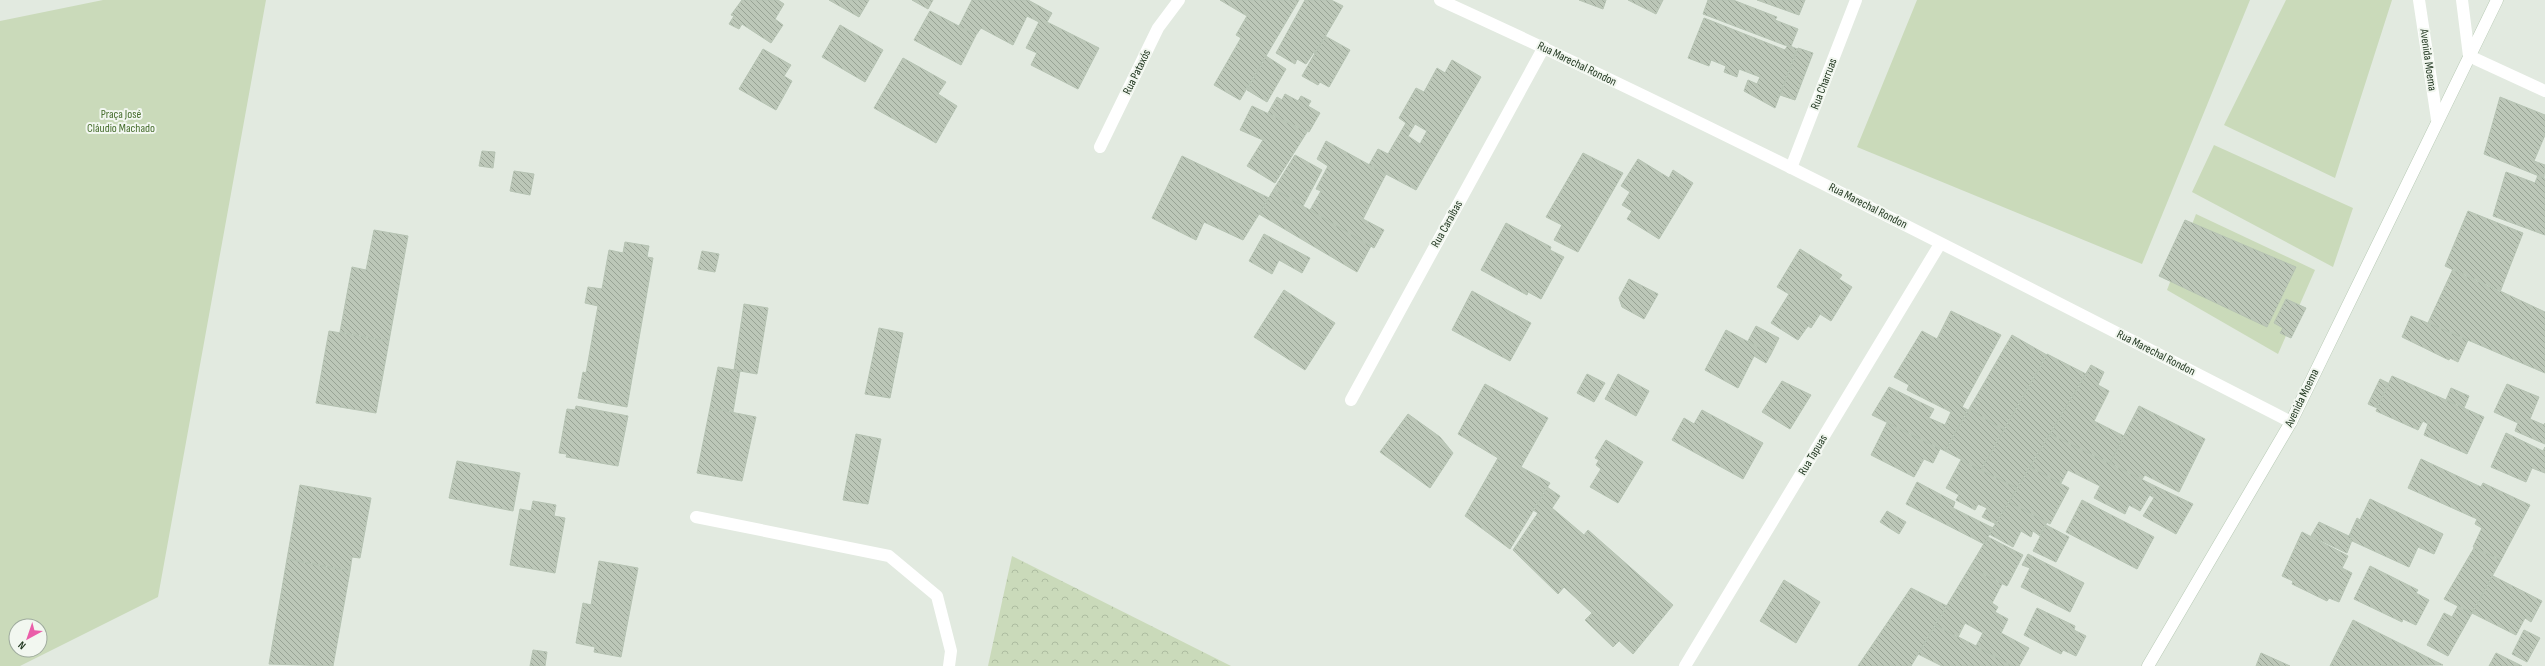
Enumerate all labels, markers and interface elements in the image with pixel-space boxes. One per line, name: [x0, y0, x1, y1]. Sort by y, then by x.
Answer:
street label: Avenida Moema: [2416, 27, 2440, 92]
street label: Rua Marechal Rondon: [1535, 38, 1619, 90]
street label: Rua Pataxós: [1120, 47, 1154, 97]
street label: Rua Charruas: [1807, 56, 1841, 112]
park label: Praça José Cláudio Machado: [87, 107, 155, 136]
street label: Rua Marechal Rondon: [1826, 180, 1910, 232]
street label: Rua Caraíbas: [1428, 198, 1466, 250]
street label: Rua Marechal Rondon: [2114, 327, 2198, 379]
street label: Avenida Moema: [2281, 366, 2323, 430]
street label: Rua Tapuas: [1795, 432, 1831, 478]
north arrow: [8, 618, 48, 658]
text: N: [15, 638, 28, 652]

